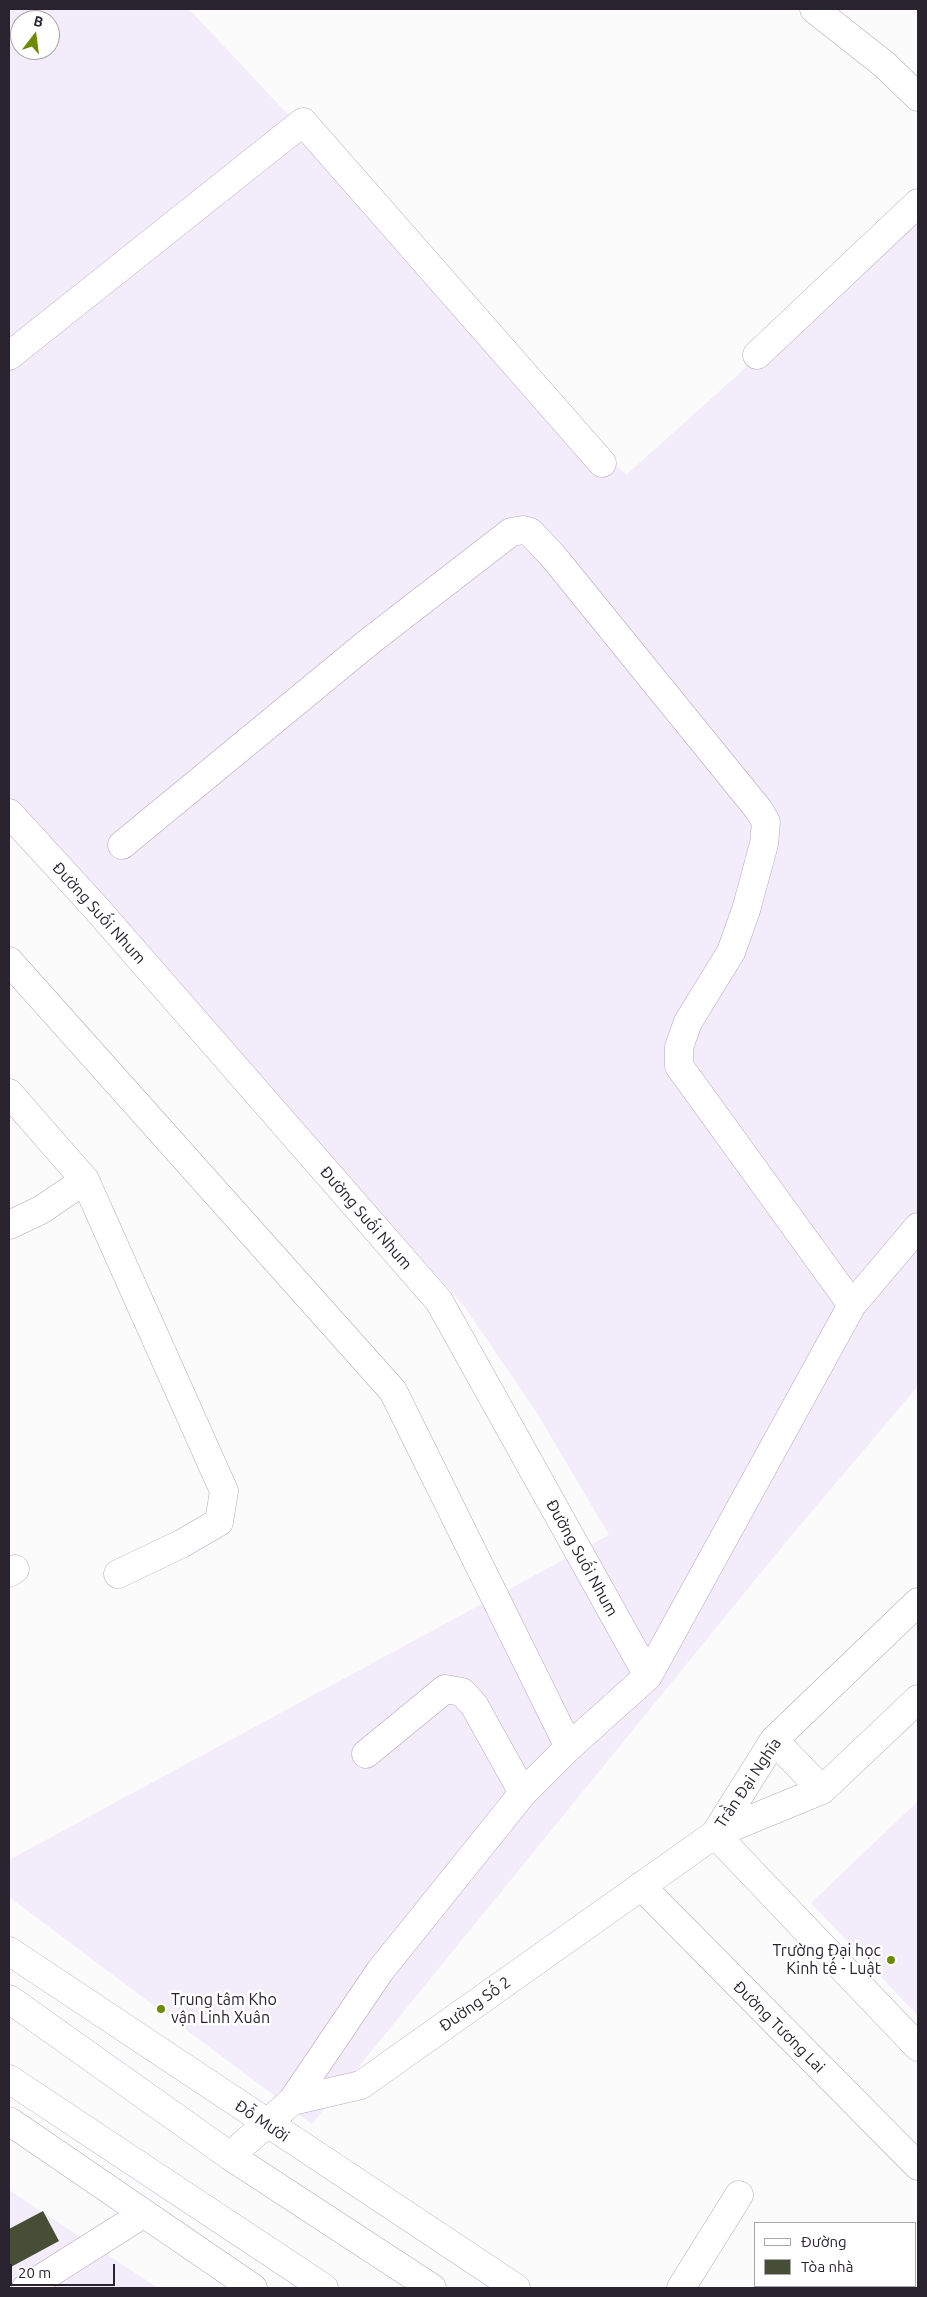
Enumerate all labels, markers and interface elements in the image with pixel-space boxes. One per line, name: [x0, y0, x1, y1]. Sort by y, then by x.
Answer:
north arrow: [10, 10, 60, 60]
text: B: [32, 13, 45, 30]
street label: Đường Suối Nhum: [48, 858, 150, 968]
street label: Đường Suối Nhum: [316, 1163, 416, 1273]
street label: Đường Suối Nhum: [542, 1496, 622, 1620]
street label: Trần Đại Nghĩa: [711, 1734, 785, 1832]
place label: Trường Đại học Kinh tế - Luật: [773, 1941, 881, 1979]
marker: Trường Đại học Kinh tế - Luật: [885, 1954, 897, 1966]
street label: Đường Số 2: [436, 1972, 514, 2036]
street label: Đường Tương Lai: [729, 1977, 829, 2077]
place label: Trung tâm Kho vận Linh Xuân: [171, 1990, 277, 2028]
marker: Trung tâm Kho vận Linh Xuân: [155, 2003, 167, 2015]
street label: Đỗ Mười: [231, 2096, 293, 2146]
legend: [754, 2222, 917, 2287]
text: Đường: [801, 2233, 847, 2250]
scale bar: [12, 2254, 118, 2286]
text: Tòa nhà: [801, 2258, 853, 2275]
text: 20 m: [18, 2264, 51, 2281]

